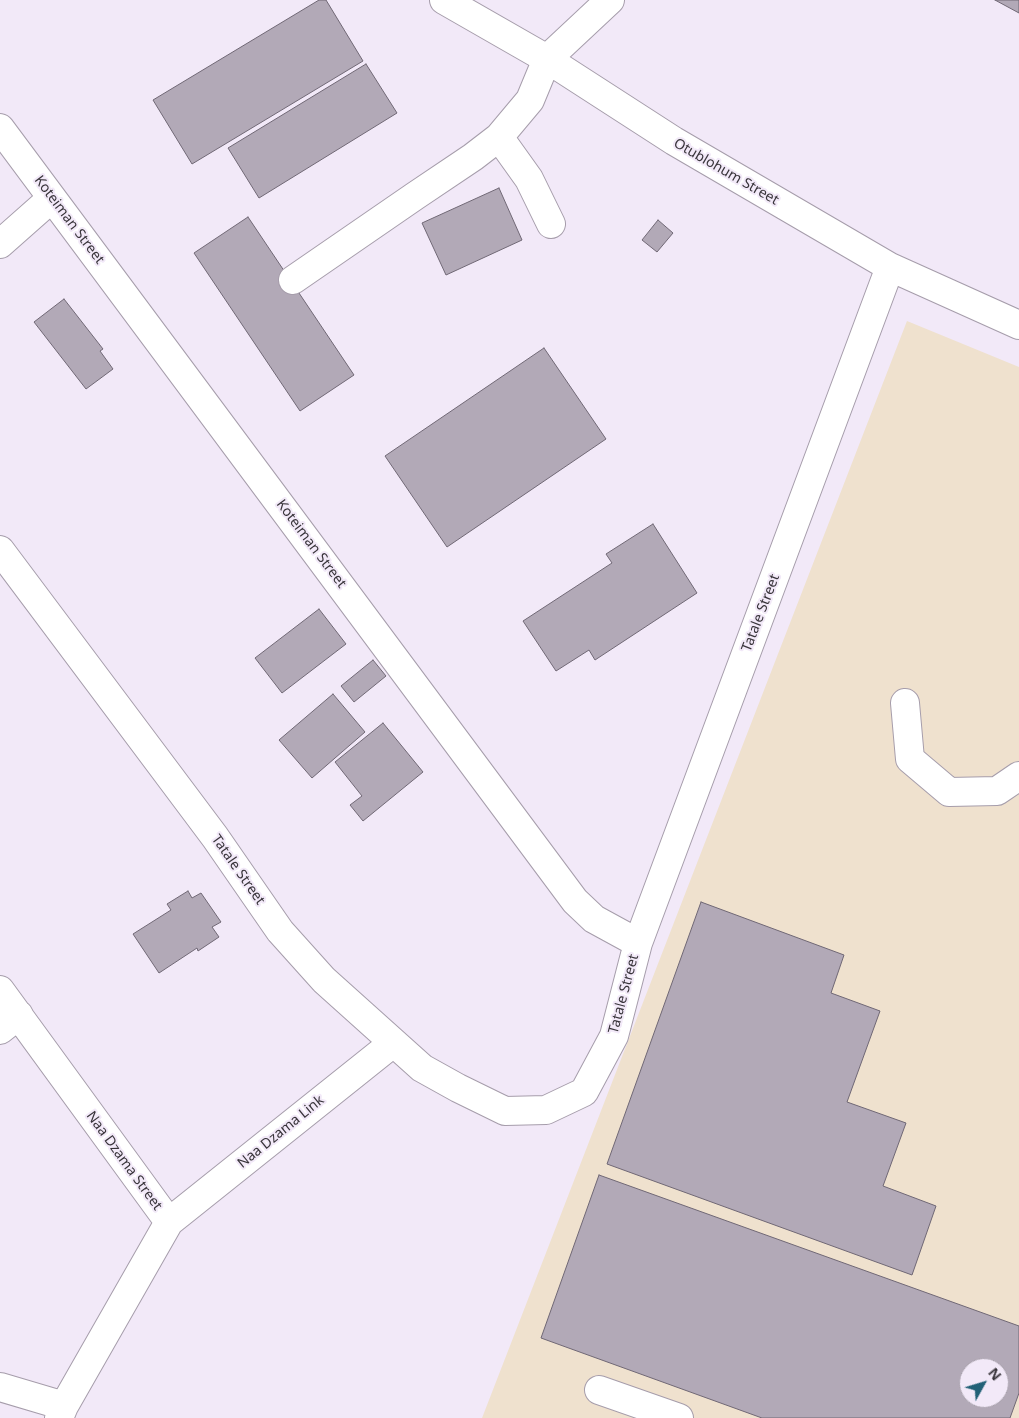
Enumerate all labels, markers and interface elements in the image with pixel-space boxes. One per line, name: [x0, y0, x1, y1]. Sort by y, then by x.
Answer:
street label: Otublohum Street: [671, 135, 781, 209]
street label: Koteiman Street: [30, 173, 108, 267]
street label: Koteiman Street: [272, 497, 350, 591]
street label: Tatale Street: [739, 572, 783, 654]
street label: Tatale Street: [208, 832, 268, 908]
street label: Tatale Street: [605, 952, 643, 1036]
street label: Naa Dzama Link: [234, 1092, 328, 1172]
street label: Naa Dzama Street: [82, 1108, 166, 1214]
north arrow: [959, 1358, 1009, 1408]
text: N: [984, 1363, 1006, 1384]

